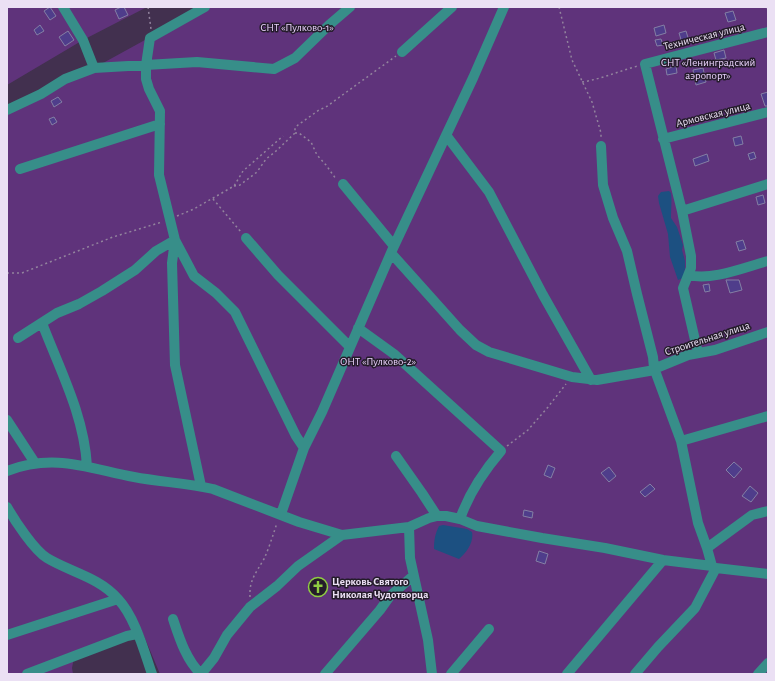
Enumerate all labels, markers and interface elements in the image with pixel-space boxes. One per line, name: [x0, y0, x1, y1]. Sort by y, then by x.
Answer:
street label: Техническая улица: [662, 21, 746, 52]
park label: СНТ «Пулково-1»: [260, 22, 334, 33]
park label: СНТ «Ленинградский аэропорт»: [661, 57, 755, 81]
street label: Армовская улица: [675, 100, 751, 129]
street label: Строительная улица: [663, 320, 751, 357]
park label: ОНТ «Пулково-2»: [340, 356, 416, 367]
church icon: Церковь Святого Николая Чудотворца: [307, 576, 329, 598]
place label: Церковь Святого Николая Чудотворца: [332, 576, 429, 600]

